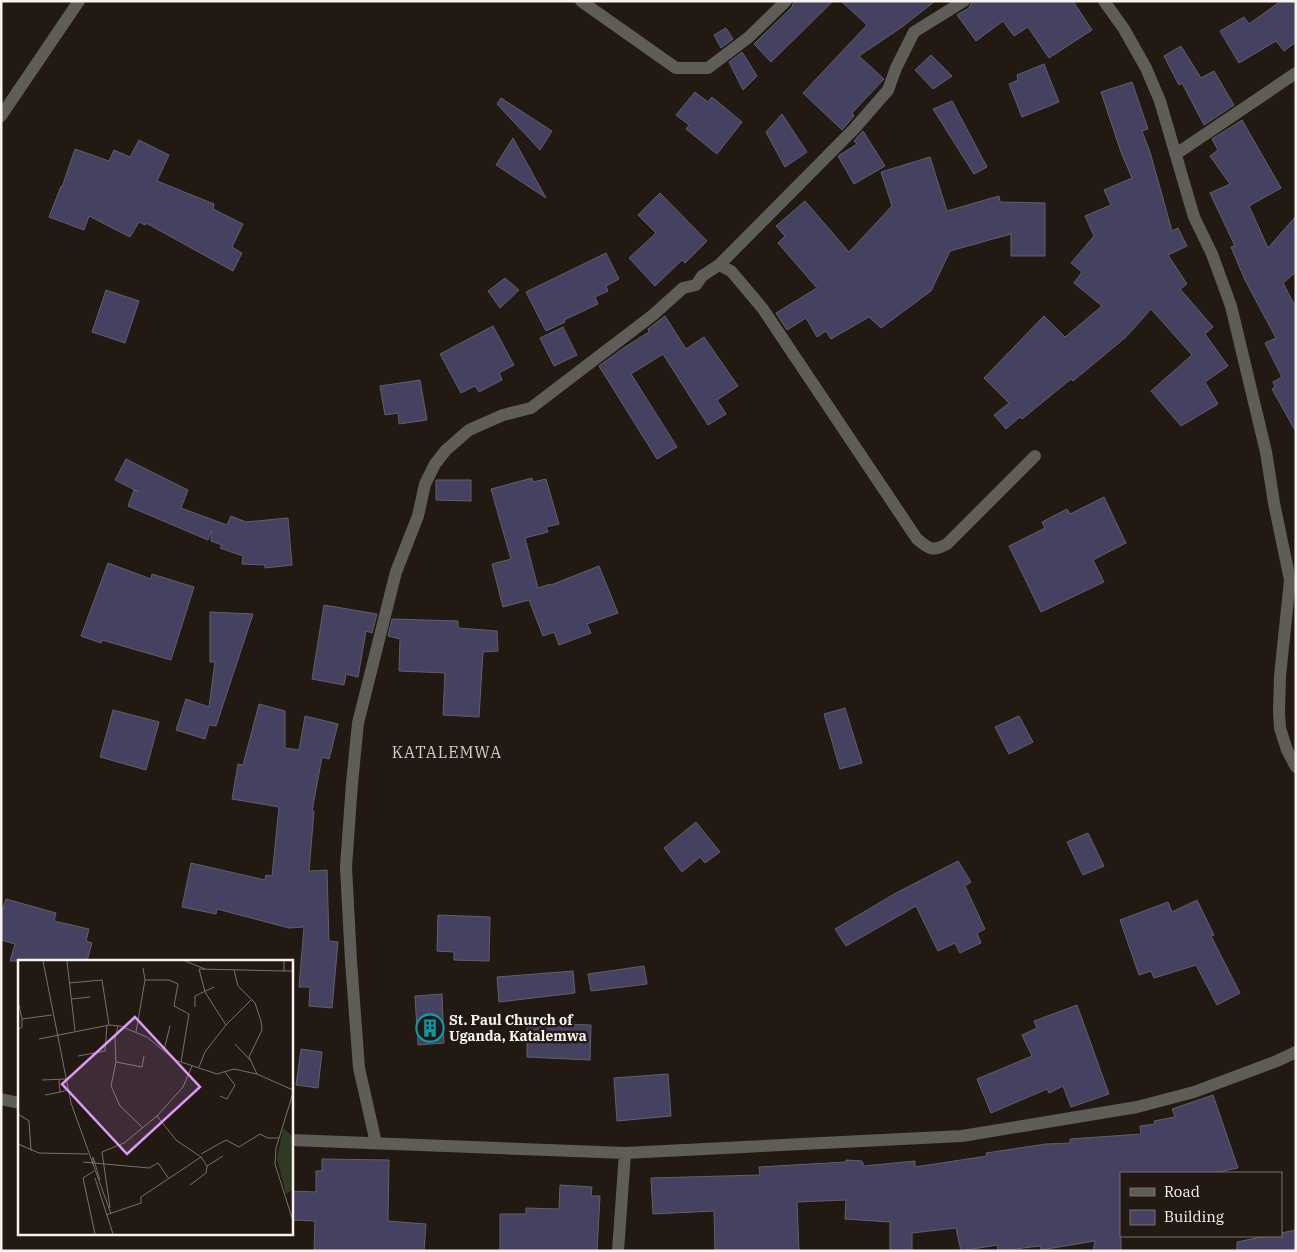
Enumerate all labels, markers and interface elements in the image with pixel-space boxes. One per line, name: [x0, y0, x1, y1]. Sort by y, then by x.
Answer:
district label: KATALEMWA: [392, 742, 502, 762]
inset map: [18, 960, 292, 1234]
place label: St. Paul Church of Uganda, Katalemwa: [449, 1011, 587, 1045]
building icon: St. Paul Church of Uganda, Katalemwa: [415, 1013, 445, 1043]
legend: [1120, 1172, 1282, 1237]
text: Road: [1164, 1182, 1200, 1201]
text: Building: [1164, 1207, 1224, 1226]

